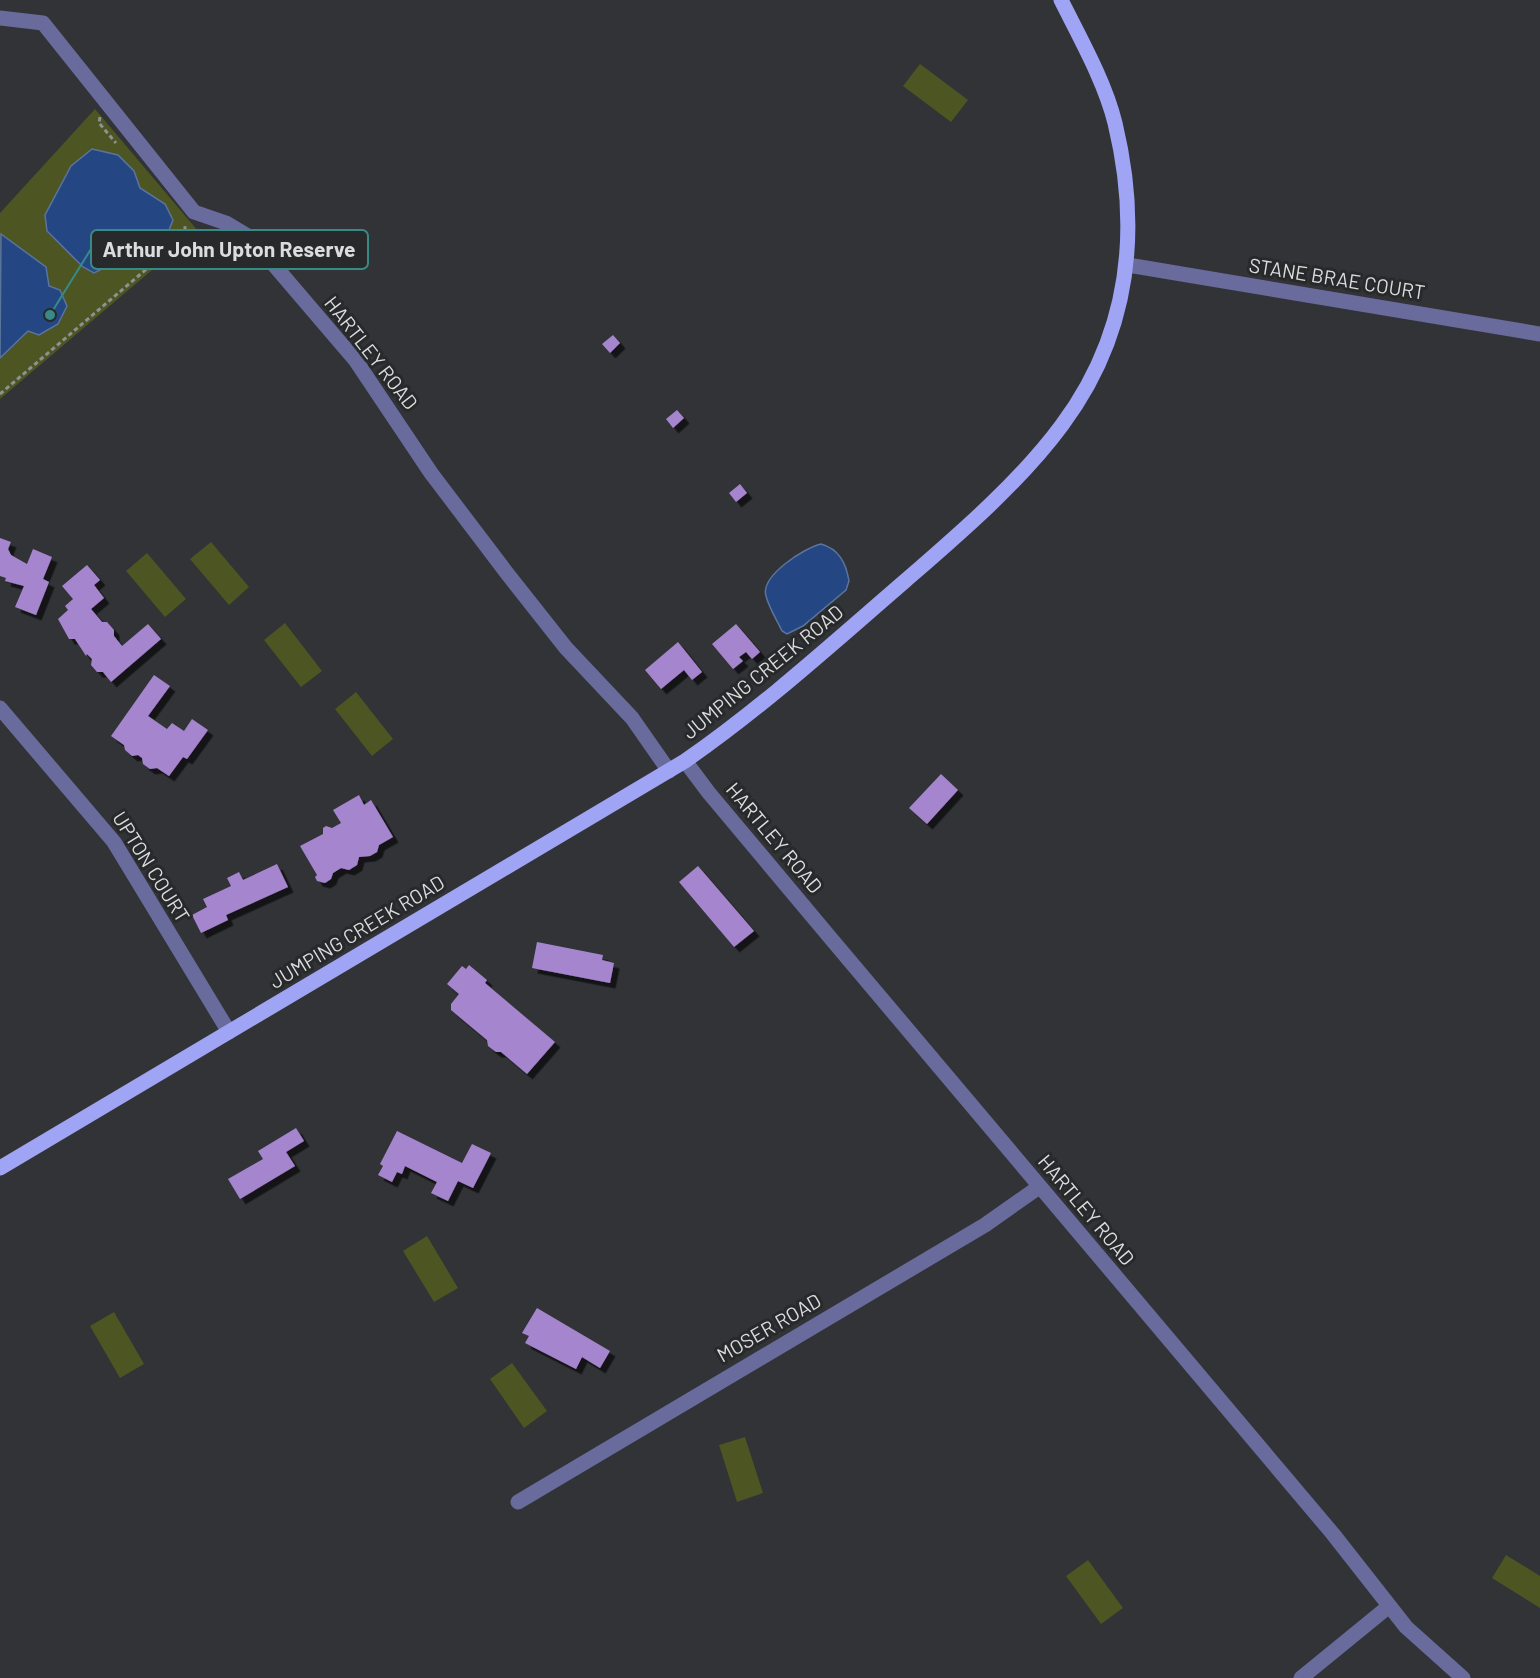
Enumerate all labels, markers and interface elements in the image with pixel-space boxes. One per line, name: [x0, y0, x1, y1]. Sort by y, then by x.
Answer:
callout: Arthur John Upton Reserve: [91, 230, 368, 269]
text: Arthur John Upton Reserve: [103, 236, 355, 261]
street label: STANE BRAE COURT: [1247, 252, 1427, 304]
street label: HARTLEY ROAD: [320, 291, 423, 414]
street label: JUMPING CREEK ROAD: [677, 599, 847, 743]
street label: HARTLEY ROAD: [722, 777, 828, 898]
street label: UPTON COURT: [108, 807, 195, 926]
street label: JUMPING CREEK ROAD: [265, 869, 448, 993]
street label: HARTLEY ROAD: [1034, 1149, 1140, 1270]
street label: MOSER ROAD: [712, 1288, 825, 1367]

